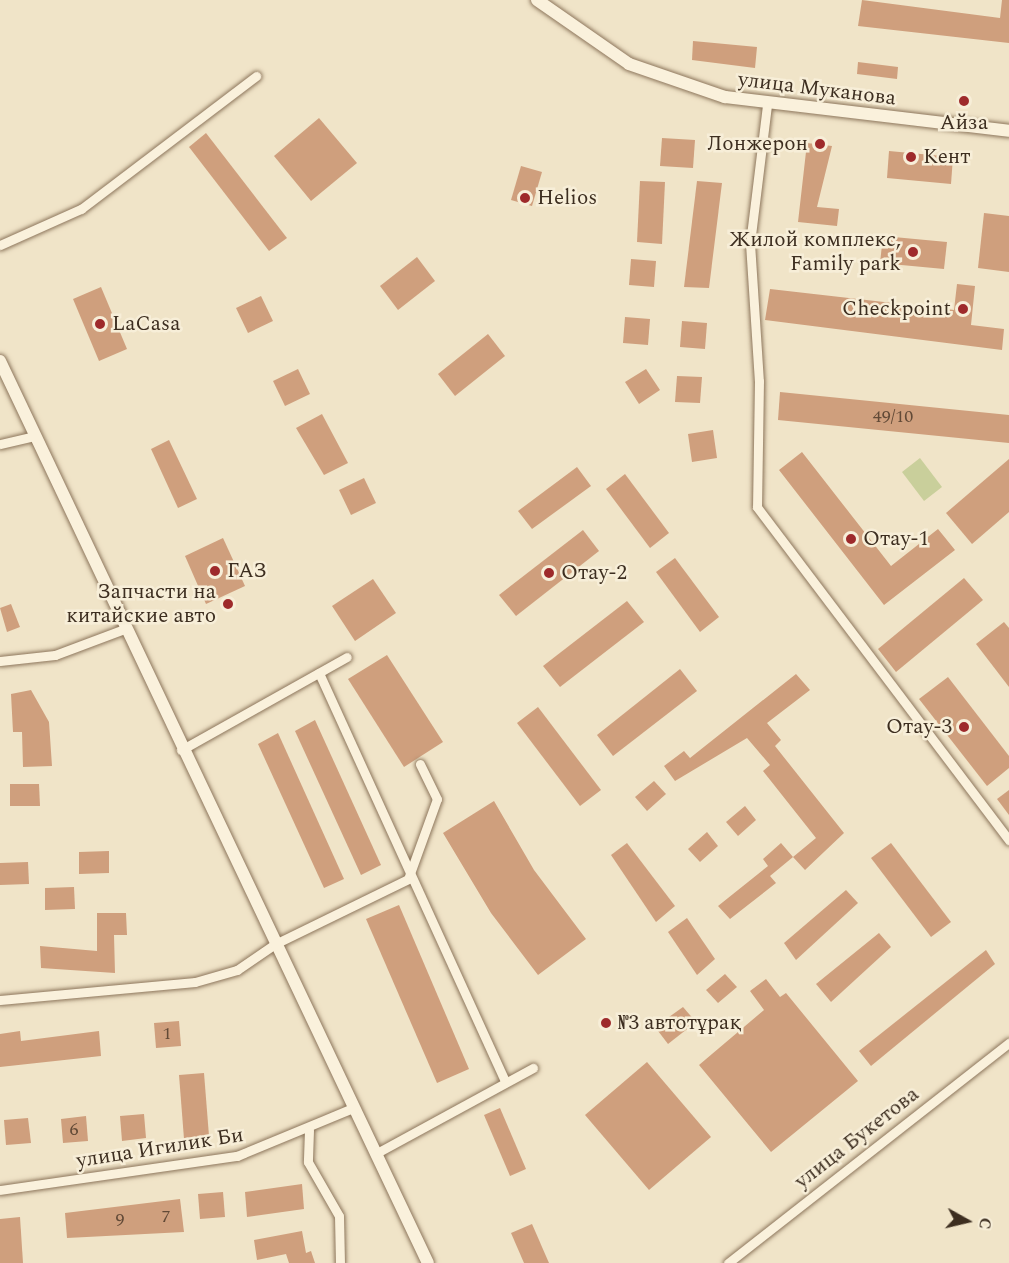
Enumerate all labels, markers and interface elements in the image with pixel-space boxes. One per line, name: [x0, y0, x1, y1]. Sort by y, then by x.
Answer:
street label: улица Муканова: [737, 67, 897, 111]
marker: Айза: [957, 94, 971, 108]
place label: Айза: [940, 110, 988, 136]
place label: Лонжерон: [707, 131, 808, 157]
marker: Лонжерон: [813, 137, 827, 151]
place label: Кент: [923, 144, 971, 170]
marker: Кент: [904, 150, 918, 164]
place label: Helios: [537, 185, 597, 211]
marker: Helios: [518, 191, 532, 205]
place label: Жилой комплекс, Family park: [729, 227, 901, 277]
marker: Жилой комплекс, Family park: [906, 245, 920, 259]
place label: Checkpoint: [842, 296, 951, 322]
marker: Checkpoint: [956, 302, 970, 316]
place label: LaCasa: [112, 311, 180, 337]
marker: LaCasa: [93, 317, 107, 331]
house number: 49/10: [873, 406, 913, 428]
place label: Отау-1: [863, 526, 929, 552]
marker: Отау-1: [844, 532, 858, 546]
place label: ГАЗ: [227, 558, 267, 584]
place label: Отау-2: [561, 560, 627, 586]
marker: ГАЗ: [208, 564, 222, 578]
marker: Отау-2: [542, 566, 556, 580]
place label: Запчасти на китайские авто: [66, 579, 216, 629]
marker: Запчасти на китайские авто: [221, 597, 235, 611]
place label: Отау-3: [886, 714, 952, 740]
marker: Отау-3: [957, 720, 971, 734]
place label: №3 автотұрақ: [618, 1010, 741, 1036]
marker: №3 автотұрақ: [599, 1016, 613, 1030]
house number: 1: [163, 1023, 171, 1045]
street label: улица Букетова: [790, 1082, 924, 1194]
house number: 6: [70, 1119, 78, 1141]
street label: улица Игилик Би: [75, 1122, 245, 1174]
north arrow: [937, 1191, 997, 1251]
house number: 7: [162, 1206, 170, 1228]
house number: 9: [116, 1209, 124, 1231]
text: С: [972, 1216, 998, 1231]

